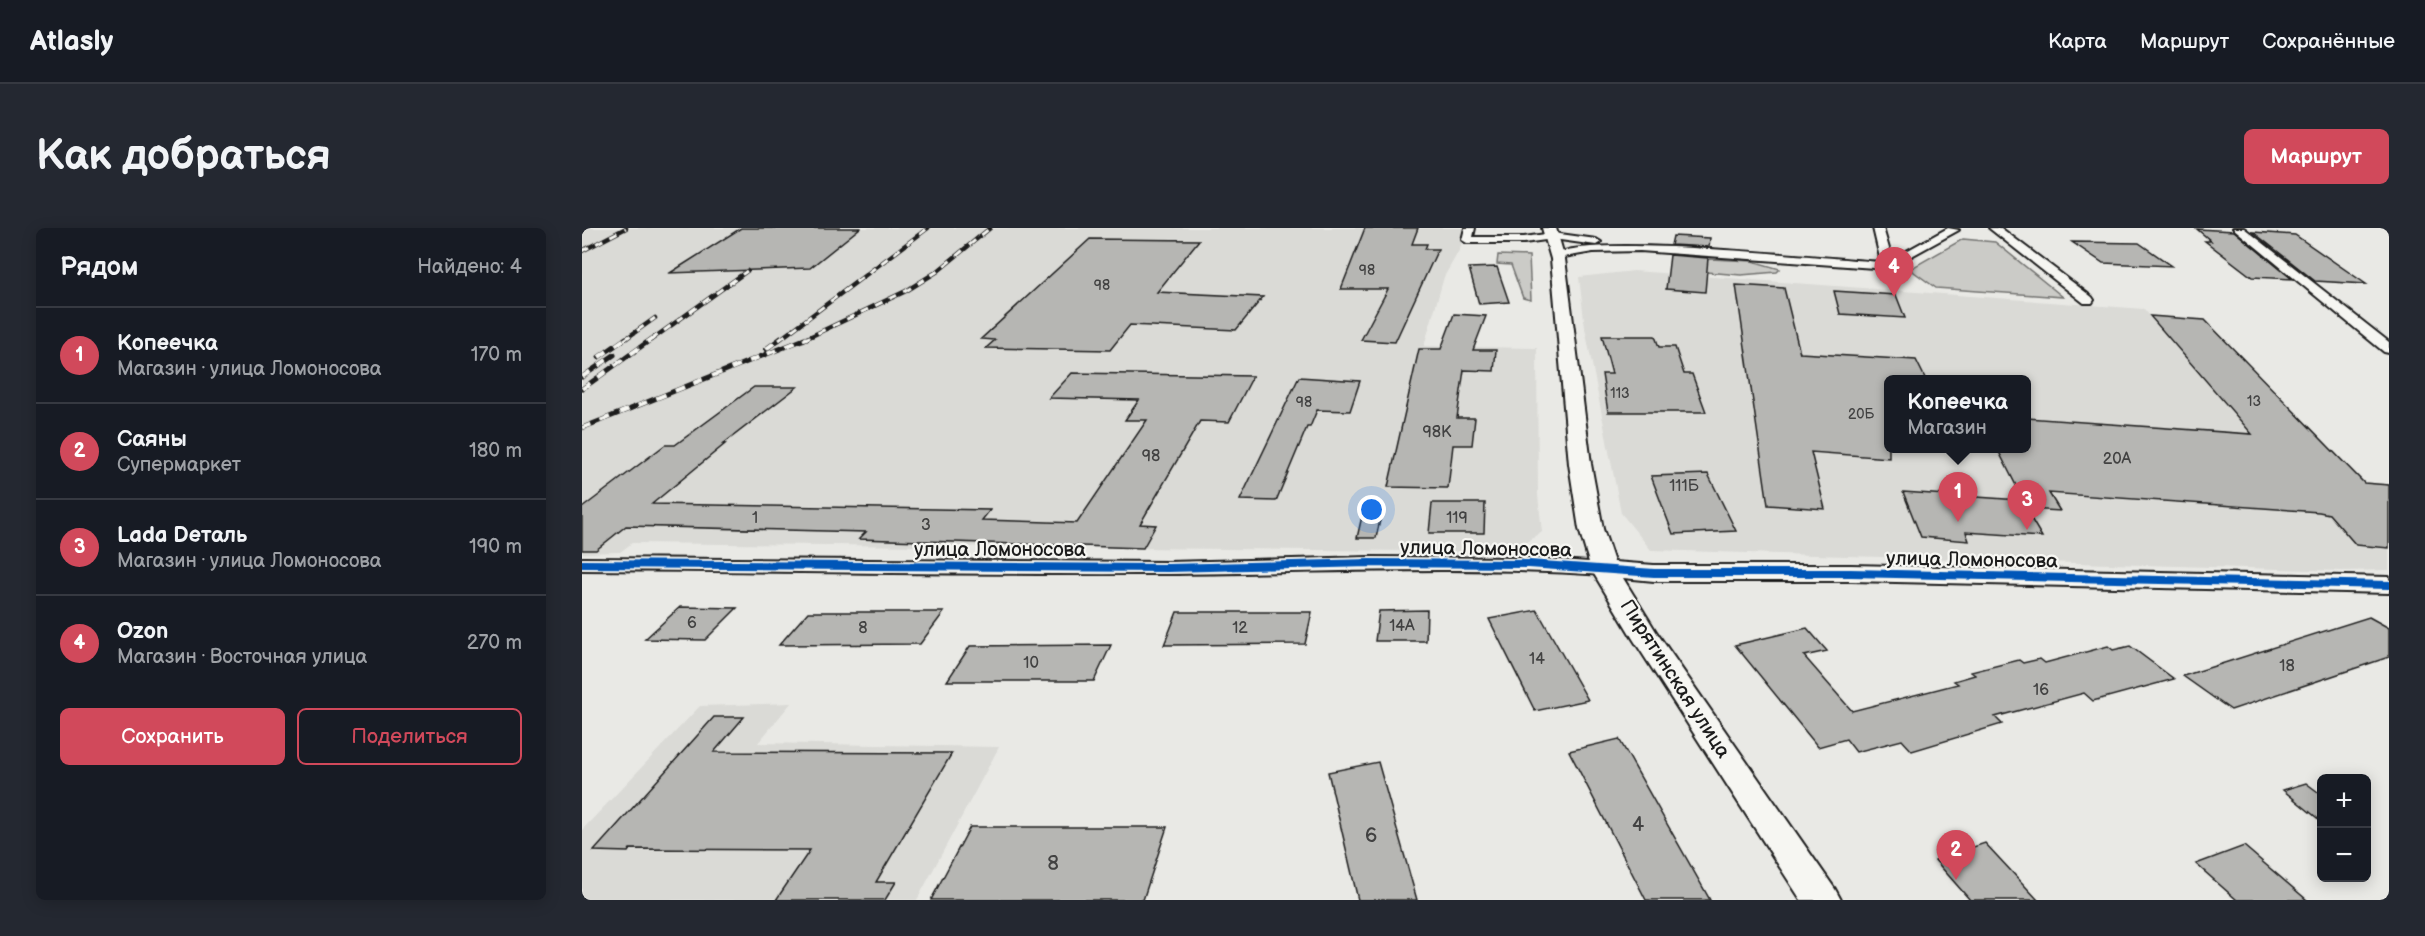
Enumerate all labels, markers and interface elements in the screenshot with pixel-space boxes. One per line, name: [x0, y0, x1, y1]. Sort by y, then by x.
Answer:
text: Atlasly: [30, 25, 113, 58]
text: Карта: [2048, 29, 2107, 54]
text: Маршрут: [2140, 29, 2229, 54]
text: Сохранённые: [2262, 29, 2395, 54]
button: Маршрут: [2244, 129, 2389, 184]
text: Как добраться: [36, 131, 331, 182]
pin: 4: [1874, 248, 1914, 297]
text: Рядом: [60, 252, 138, 283]
text: Найдено: 4: [417, 255, 522, 279]
house number: 98: [1359, 262, 1375, 279]
house number: 98: [1094, 277, 1110, 294]
text: Копеечка: [117, 330, 218, 357]
text: 1: [75, 343, 84, 367]
text: 170 m: [471, 343, 522, 367]
text: Магазин · улица Ломоносова: [117, 357, 382, 381]
popup: [1884, 375, 2031, 453]
house number: 113: [1610, 385, 1630, 402]
text: Копеечка: [1907, 389, 2008, 416]
house number: 13: [2247, 393, 2261, 410]
house number: 98: [1296, 394, 1312, 411]
house number: 20Б: [1848, 406, 1874, 423]
text: Магазин: [1907, 416, 1987, 440]
house number: 98К: [1423, 423, 1452, 442]
text: Саяны: [117, 426, 187, 453]
text: 2: [74, 439, 85, 463]
text: 180 m: [469, 439, 522, 463]
house number: 98: [1142, 447, 1160, 466]
house number: 20А: [2103, 450, 2132, 469]
text: Супермаркет: [117, 453, 241, 477]
pin: 1: [1938, 472, 1978, 522]
house number: 111Б: [1669, 477, 1700, 496]
pin: 3: [2008, 480, 2046, 530]
your location: [1357, 495, 1386, 524]
house number: 1: [752, 509, 758, 528]
house number: 119: [1446, 509, 1468, 528]
house number: 3: [921, 516, 931, 535]
text: Lada Dеталь: [117, 522, 247, 549]
text: 3: [74, 535, 85, 559]
text: 190 m: [469, 535, 522, 559]
street label: улица Ломоносова: [1400, 536, 1572, 563]
street label: улица Ломоносова: [914, 538, 1086, 562]
street label: улица Ломоносова: [1886, 547, 2058, 574]
text: Магазин · улица Ломоносова: [117, 549, 382, 573]
street label: Пирятинская улица: [1615, 595, 1735, 763]
house number: 6: [687, 614, 697, 633]
house number: 14А: [1389, 617, 1415, 636]
text: Ozon: [117, 618, 168, 645]
house number: 8: [858, 619, 868, 638]
house number: 12: [1232, 619, 1248, 638]
text: 4: [74, 631, 85, 655]
text: 270 m: [467, 631, 522, 655]
text: Магазин · Восточная улица: [117, 645, 367, 669]
house number: 14: [1529, 650, 1545, 669]
house number: 10: [1023, 654, 1039, 673]
house number: 18: [2279, 657, 2295, 676]
house number: 16: [2033, 681, 2049, 700]
button: Сохранить: [60, 708, 285, 765]
button: Поделиться: [297, 708, 522, 765]
map controls: [2317, 774, 2371, 882]
button: +: [2317, 774, 2371, 828]
house number: 4: [1632, 813, 1644, 837]
house number: 6: [1365, 824, 1377, 848]
button: −: [2317, 828, 2371, 882]
pin: 2: [1936, 830, 1976, 880]
house number: 8: [1047, 852, 1059, 876]

